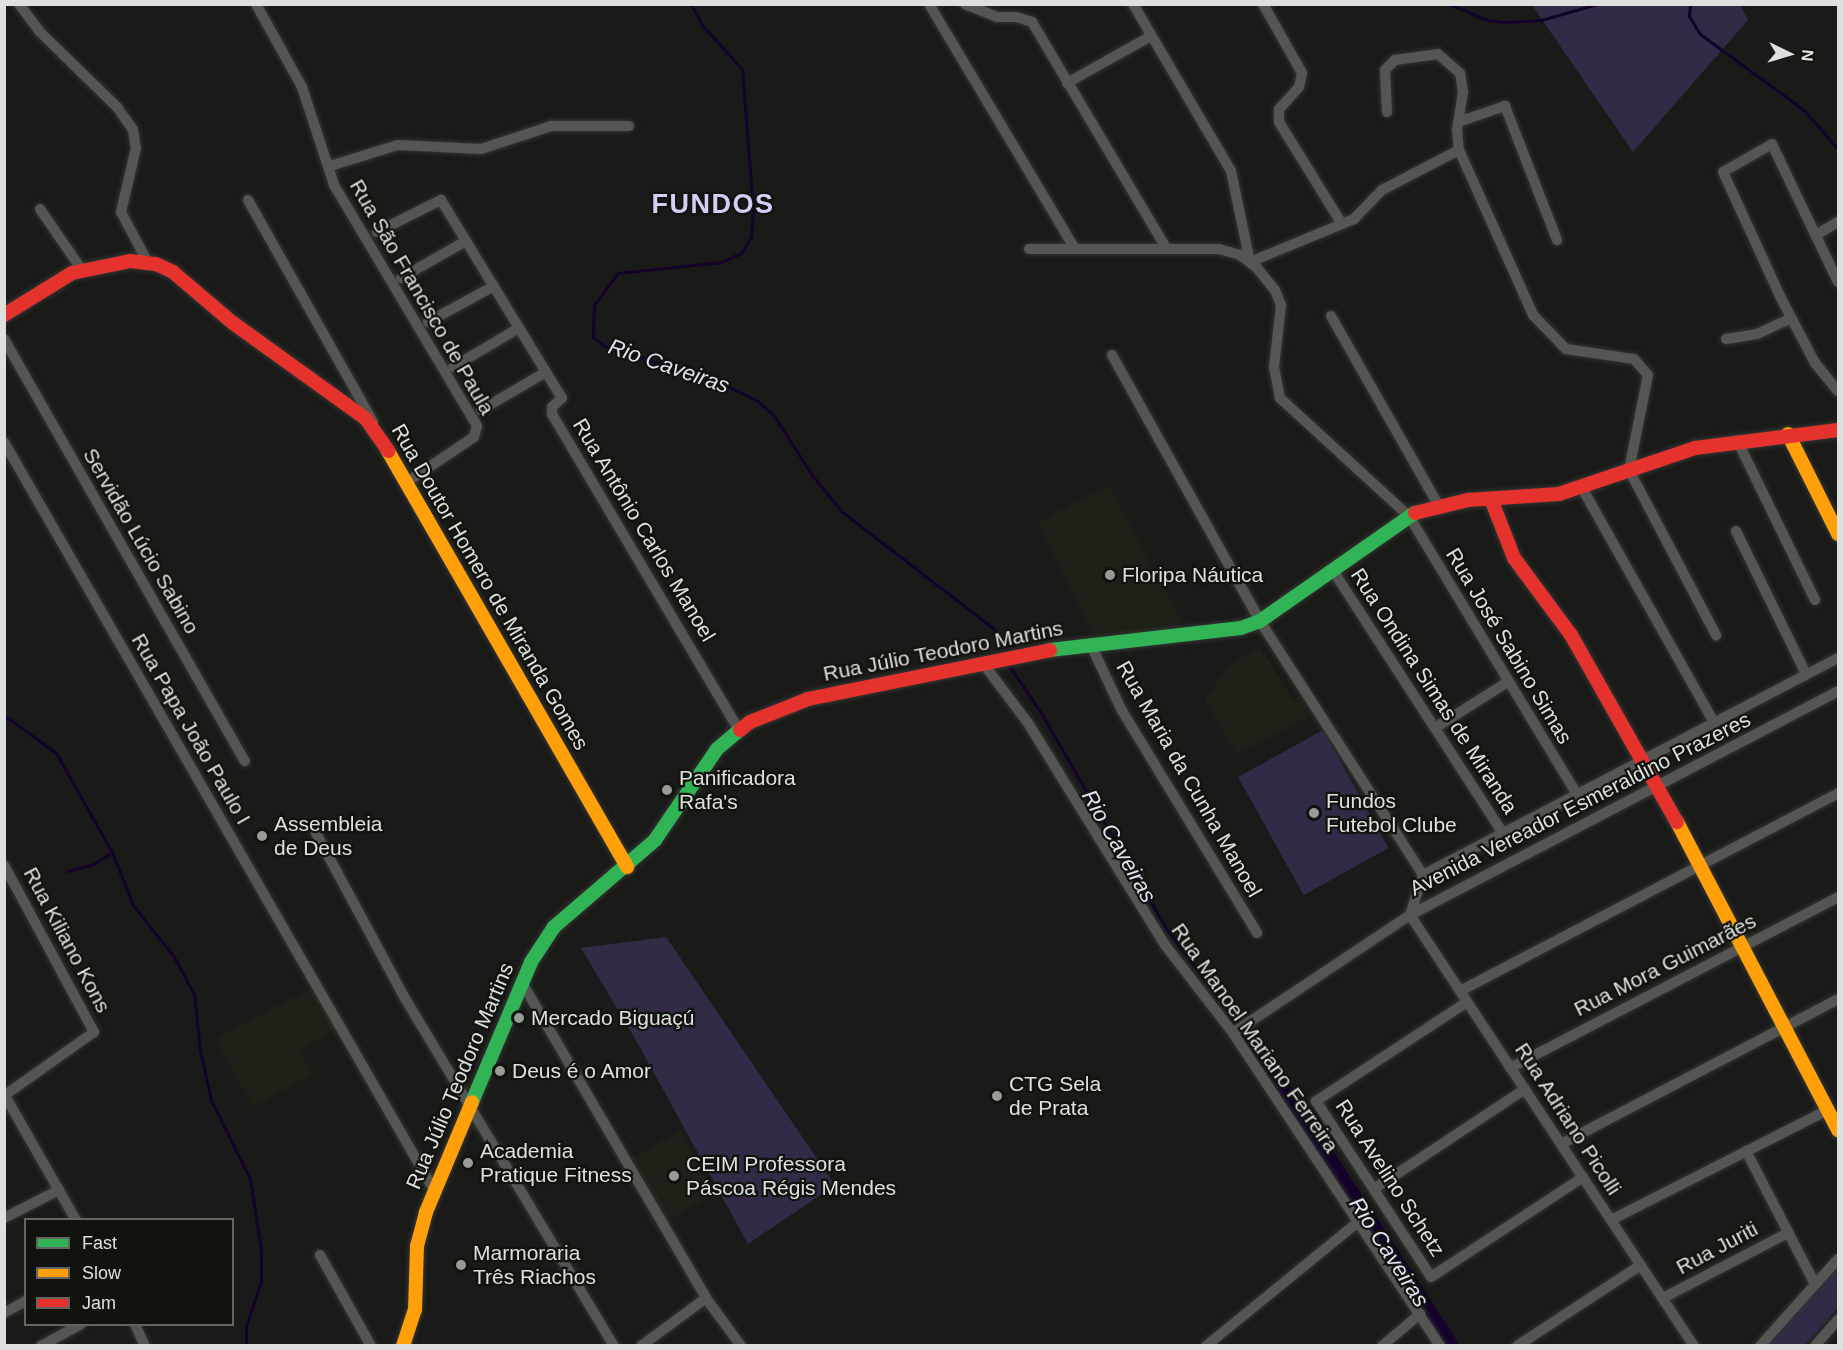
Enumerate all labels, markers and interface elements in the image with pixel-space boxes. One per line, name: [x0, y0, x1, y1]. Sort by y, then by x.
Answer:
north arrow: [1759, 24, 1819, 84]
text: N: [1798, 49, 1816, 62]
street label: Rua São Francisco de Paula: [344, 175, 500, 419]
district label: FUNDOS: [652, 189, 774, 221]
water label: Rio Caveiras: [605, 333, 733, 399]
street label: Rua Antônio Carlos Manoel: [567, 413, 721, 647]
street label: Rua Doutor Homero de Miranda Gomes: [386, 419, 594, 755]
street label: Servidão Lúcio Sabino: [78, 444, 204, 638]
street label: Rua José Sabino Simas: [1440, 543, 1578, 749]
place label: Floripa Náutica: [1122, 562, 1263, 588]
street label: Rua Ondina Simas de Miranda: [1345, 564, 1523, 818]
marker: Floripa Náutica: [1103, 568, 1117, 582]
street label: Rua Júlio Teodoro Martins: [821, 615, 1065, 687]
street label: Rua Papa João Paulo I: [126, 629, 256, 829]
street label: Rua Maria da Cunha Manoel: [1111, 656, 1267, 902]
street label: Avenida Vereador Esmeraldino Prazeres: [1405, 707, 1755, 901]
place label: Panificadora Rafa's: [679, 765, 796, 815]
marker: Panificadora Rafa's: [660, 783, 674, 797]
water label: Rio Caveiras: [1076, 785, 1162, 907]
place label: Fundos Futebol Clube: [1326, 788, 1457, 838]
marker: Fundos Futebol Clube: [1307, 806, 1321, 820]
place label: Assembleia de Deus: [274, 811, 383, 861]
marker: Assembleia de Deus: [255, 829, 269, 843]
street label: Rua Kiliano Kons: [18, 863, 116, 1017]
street label: Rua Mora Guimarães: [1570, 908, 1760, 1022]
street label: Rua Manoel Mariano Ferreira: [1166, 918, 1344, 1158]
street label: Rua Júlio Teodoro Martins: [401, 959, 519, 1193]
place label: Mercado Biguaçú: [531, 1005, 694, 1031]
marker: Mercado Biguaçú: [512, 1011, 526, 1025]
street label: Rua Adriano Picolli: [1509, 1038, 1627, 1200]
place label: Deus é o Amor: [512, 1058, 652, 1084]
marker: Deus é o Amor: [493, 1064, 507, 1078]
place label: CTG Sela de Prata: [1009, 1071, 1101, 1121]
marker: CTG Sela de Prata: [990, 1089, 1004, 1103]
street label: Rua Avelino Schetz: [1330, 1094, 1450, 1262]
place label: Academia Pratique Fitness: [480, 1138, 632, 1188]
place label: CEIM Professora Páscoa Régis Mendes: [686, 1151, 896, 1201]
marker: Academia Pratique Fitness: [461, 1156, 475, 1170]
marker: CEIM Professora Páscoa Régis Mendes: [667, 1169, 681, 1183]
water label: Rio Caveiras: [1344, 1192, 1434, 1312]
street label: Rua Juriti: [1672, 1216, 1762, 1280]
legend: [24, 1218, 234, 1326]
text: Fast: [82, 1233, 117, 1253]
place label: Marmoraria Três Riachos: [473, 1240, 596, 1290]
marker: Marmoraria Três Riachos: [454, 1258, 468, 1272]
text: Slow: [82, 1263, 121, 1283]
text: Jam: [82, 1293, 116, 1313]

